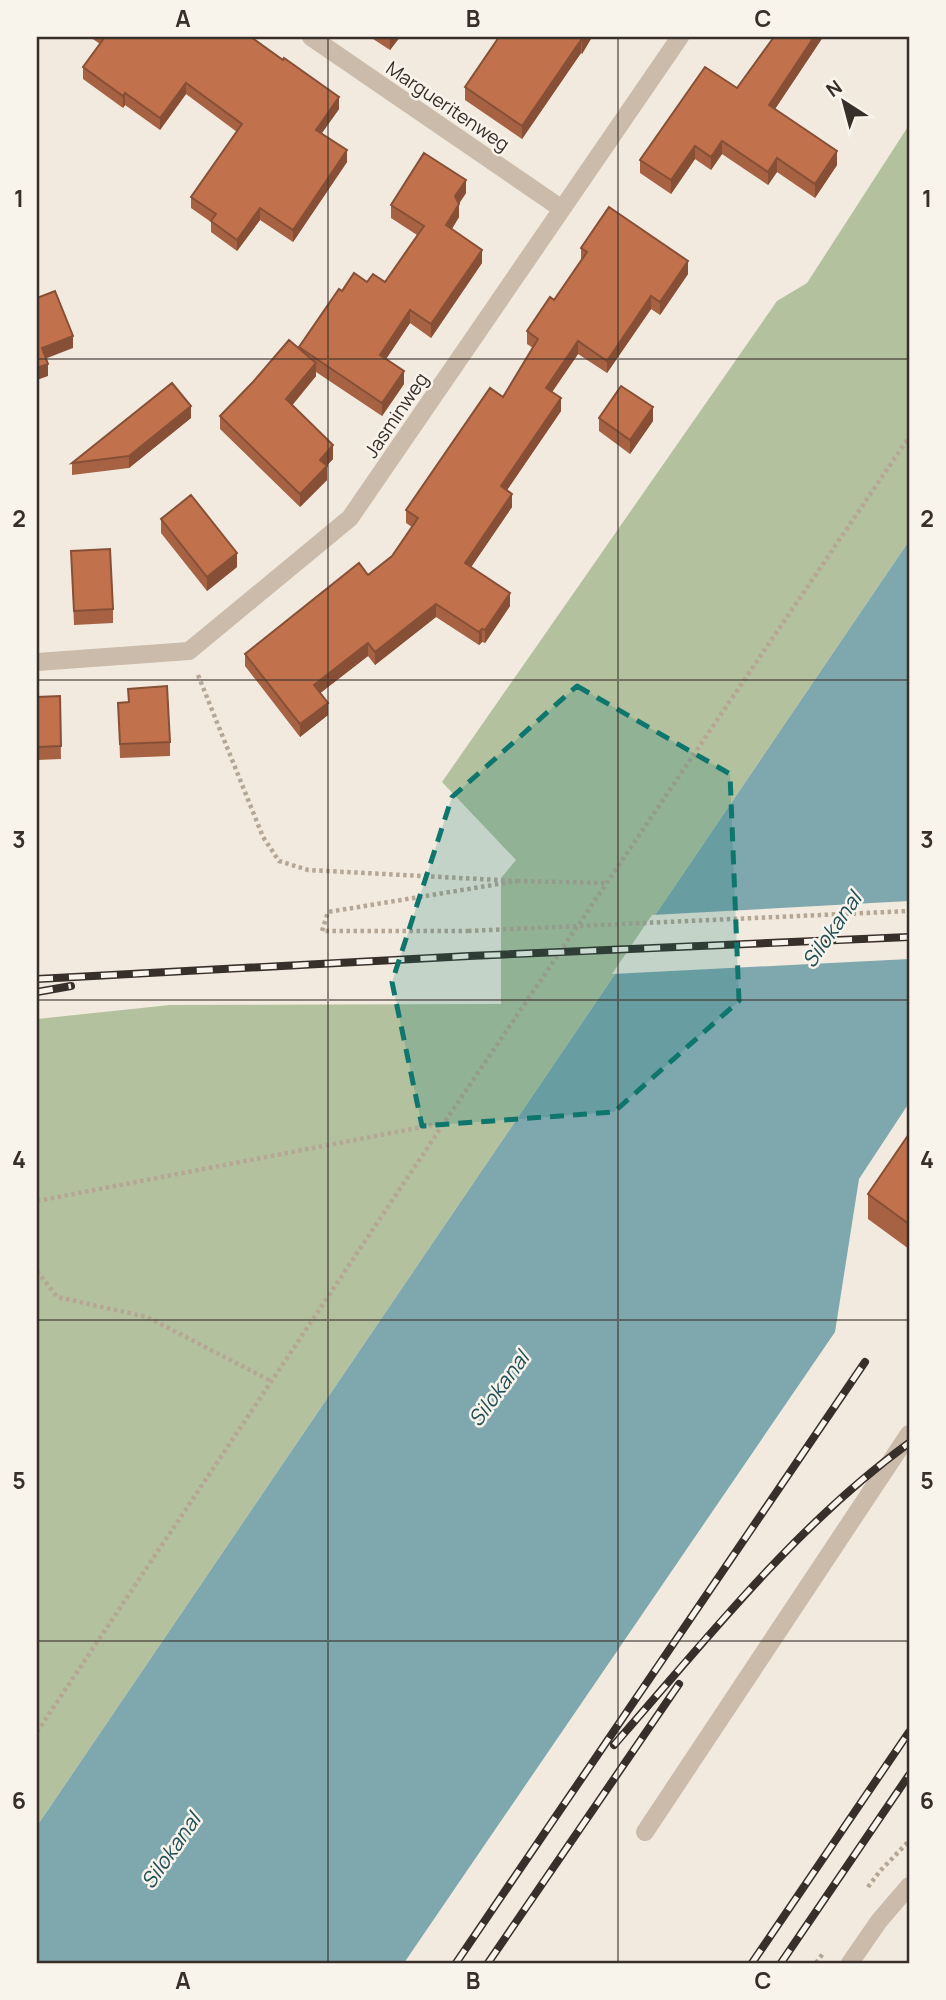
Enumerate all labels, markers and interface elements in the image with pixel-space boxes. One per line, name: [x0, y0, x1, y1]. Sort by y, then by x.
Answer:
text: A: [175, 2, 191, 34]
text: B: [466, 2, 480, 34]
text: C: [755, 2, 772, 34]
street label: Margueritenweg: [381, 55, 515, 157]
north arrow: [810, 66, 880, 136]
text: N: [821, 74, 847, 103]
text: 1: [14, 182, 24, 214]
text: 1: [922, 182, 932, 214]
street label: Jasminweg: [358, 367, 434, 463]
text: 2: [12, 502, 26, 534]
text: 2: [920, 502, 934, 534]
text: 3: [12, 823, 26, 855]
text: 3: [920, 823, 934, 855]
water label: Silokanal: [795, 884, 869, 973]
text: 4: [12, 1143, 26, 1175]
text: 4: [920, 1143, 934, 1175]
water label: Silokanal: [461, 1343, 537, 1432]
text: 5: [12, 1464, 26, 1496]
text: 5: [920, 1464, 934, 1496]
text: 6: [12, 1784, 26, 1816]
text: 6: [920, 1784, 934, 1816]
water label: Silokanal: [134, 1805, 208, 1894]
text: A: [175, 1964, 191, 1996]
text: B: [466, 1964, 480, 1996]
text: C: [755, 1964, 772, 1996]

